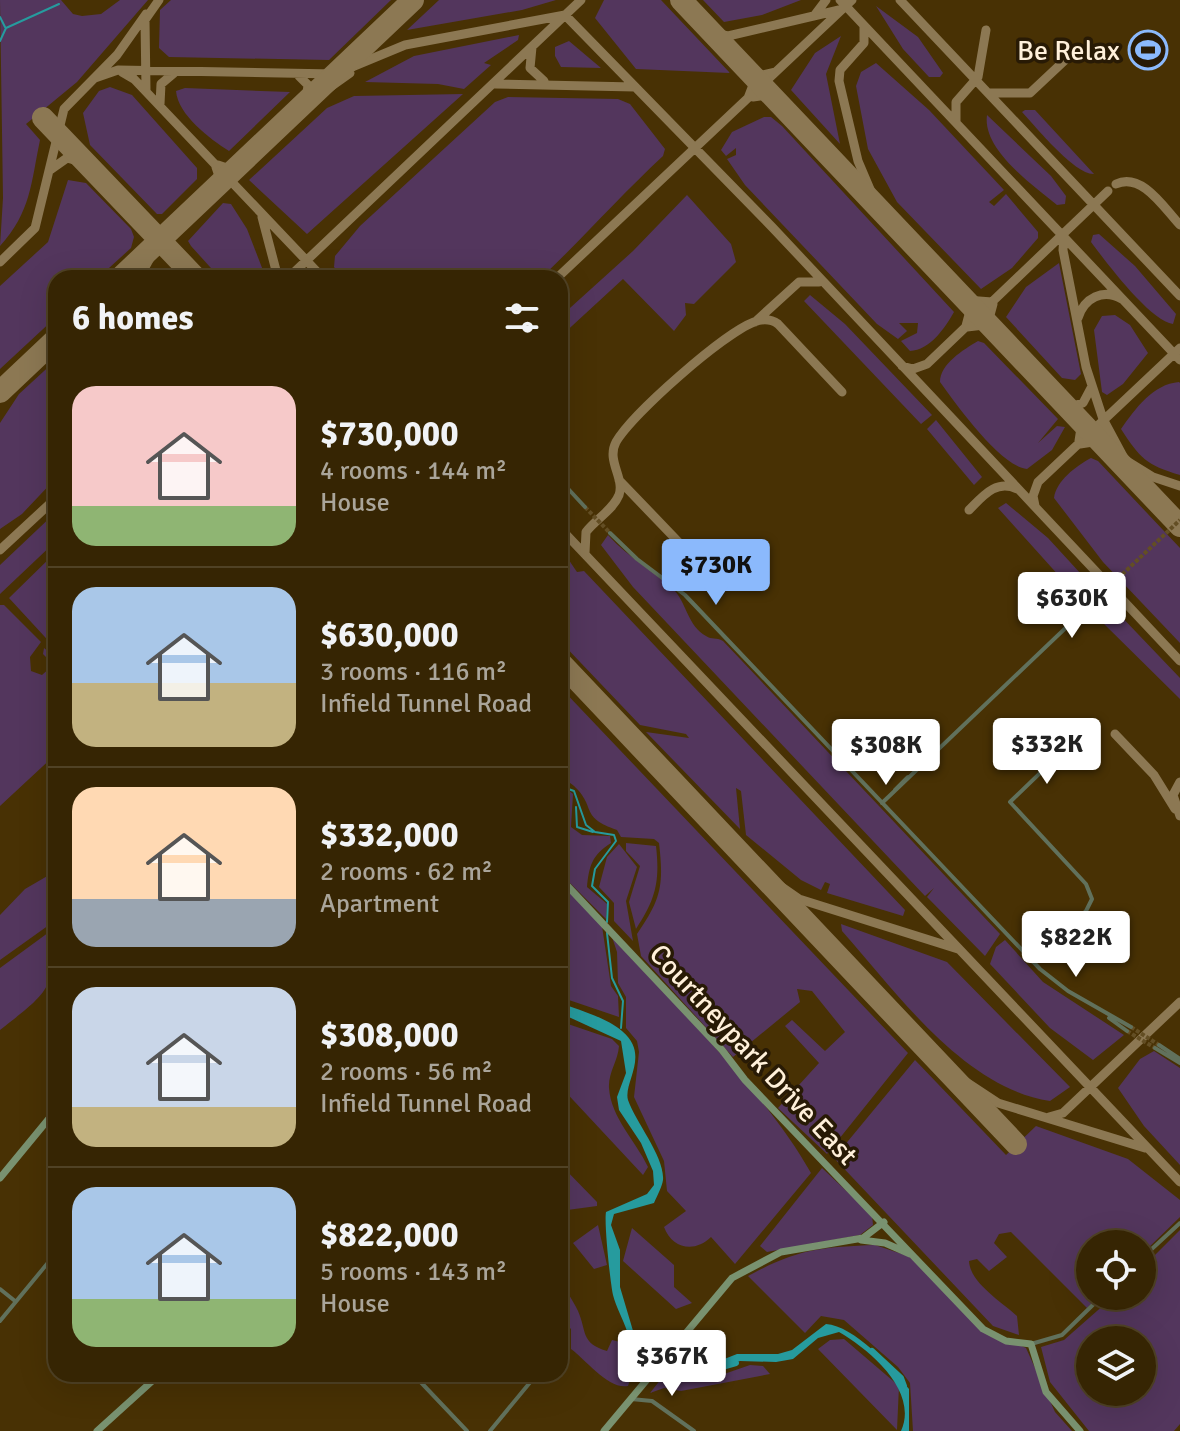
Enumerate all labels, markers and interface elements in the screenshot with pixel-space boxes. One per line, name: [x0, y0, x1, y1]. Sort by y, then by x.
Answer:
sports icon: Be Relax: [1127, 29, 1169, 71]
place label: Be Relax: [1017, 34, 1120, 68]
icon: filters: [500, 296, 544, 340]
text: 6 homes: [72, 297, 193, 339]
text: $730,000: [320, 413, 459, 455]
icon: home: [136, 418, 232, 514]
text: 4 rooms · 144 m²: [320, 455, 507, 487]
text: House: [320, 487, 390, 519]
pin: $730K: [660, 539, 772, 607]
text: $730K: [680, 549, 752, 581]
pin: $630K: [1016, 572, 1128, 640]
text: $630K: [1036, 582, 1108, 614]
text: $630,000: [320, 614, 459, 656]
icon: home: [136, 619, 232, 715]
text: 3 rooms · 116 m²: [320, 656, 507, 688]
text: Infield Tunnel Road: [320, 688, 532, 720]
pin: $332K: [991, 718, 1103, 786]
pin: $308K: [830, 719, 942, 787]
text: $332K: [1011, 728, 1083, 760]
text: $308K: [850, 729, 922, 761]
text: $332,000: [320, 814, 459, 856]
icon: home: [136, 819, 232, 915]
text: 2 rooms · 62 m²: [320, 856, 493, 888]
text: Apartment: [320, 888, 439, 920]
pin: $822K: [1020, 911, 1132, 979]
text: $822K: [1040, 921, 1112, 953]
street label: Courtneypark Drive East: [642, 937, 865, 1172]
text: $308,000: [320, 1014, 459, 1056]
icon: home: [136, 1019, 232, 1115]
text: 2 rooms · 56 m²: [320, 1056, 493, 1088]
text: Infield Tunnel Road: [320, 1088, 532, 1120]
text: $822,000: [320, 1214, 459, 1256]
icon: home: [136, 1219, 232, 1315]
map controls: [1076, 1230, 1156, 1406]
button: locate: [1076, 1230, 1156, 1310]
text: 5 rooms · 143 m²: [320, 1256, 507, 1288]
text: House: [320, 1288, 390, 1320]
button: layers: [1076, 1326, 1156, 1406]
pin: $367K: [616, 1330, 728, 1398]
text: $367K: [636, 1340, 708, 1372]

